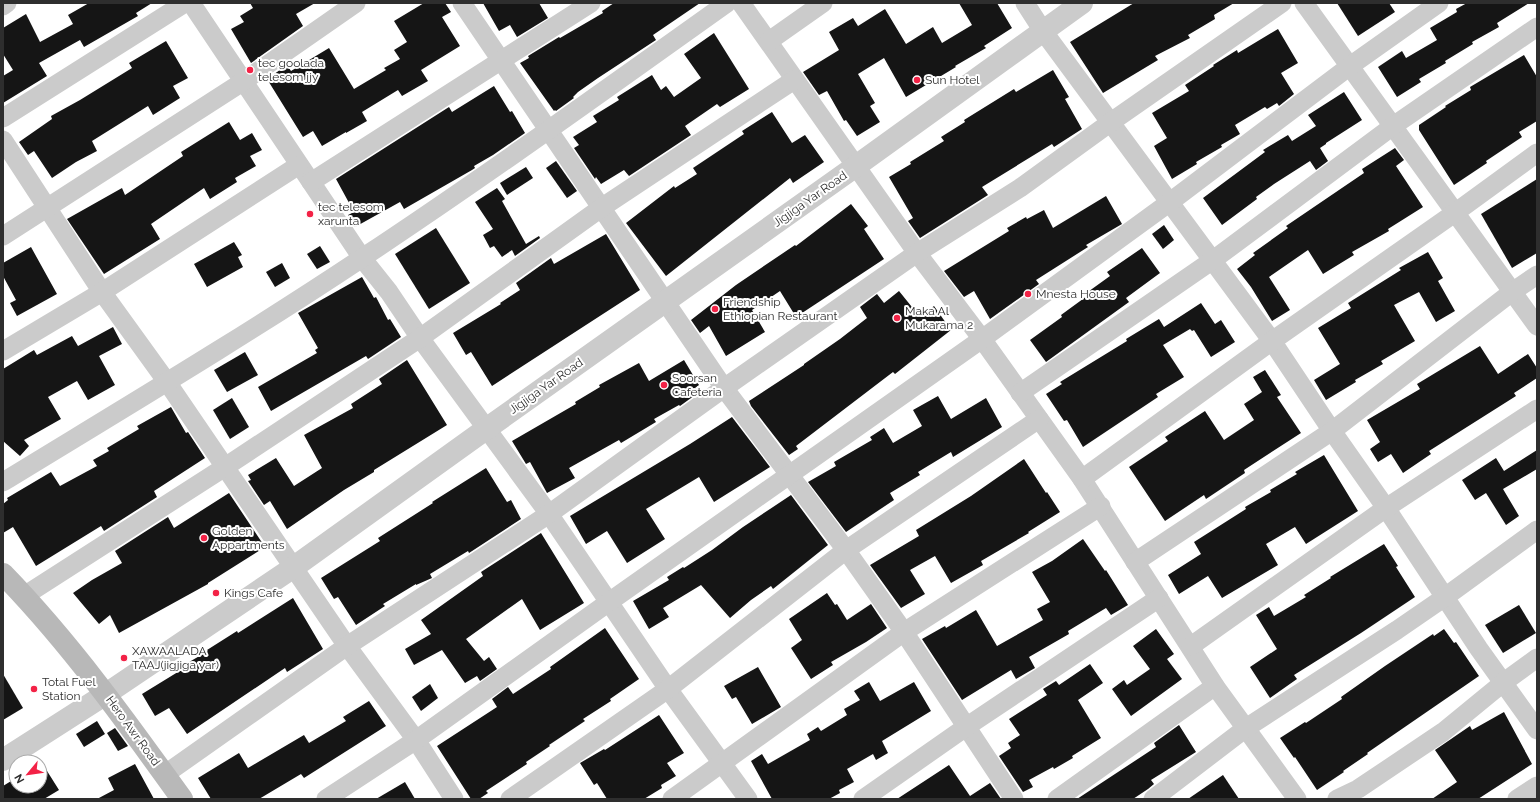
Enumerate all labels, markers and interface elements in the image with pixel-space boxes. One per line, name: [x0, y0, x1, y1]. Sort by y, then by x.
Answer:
place label: tec goolada telesom jjy: [258, 56, 324, 84]
marker: tec goolada telesom jjy: [245, 65, 255, 75]
place label: Sun Hotel: [925, 73, 980, 87]
marker: Sun Hotel: [912, 75, 922, 85]
street label: Jigjiga Yar Road: [770, 168, 850, 230]
place label: tec telesom xarunta: [318, 200, 384, 228]
marker: tec telesom xarunta: [305, 209, 315, 219]
place label: Mnesta House: [1036, 287, 1116, 301]
marker: Mnesta House: [1023, 289, 1033, 299]
place label: Friendship Ethiopian Restaurant: [723, 295, 837, 323]
marker: Friendship Ethiopian Restaurant: [710, 304, 720, 314]
place label: Maka Al Mukarama 2: [905, 304, 973, 332]
marker: Maka Al Mukarama 2: [892, 313, 902, 323]
street label: Jigjiga Yar Road: [506, 355, 586, 417]
place label: Soorsan Cafeteria: [672, 371, 722, 399]
marker: Soorsan Cafeteria: [659, 380, 669, 390]
place label: Golden Appartments: [212, 524, 285, 552]
marker: Golden Appartments: [199, 533, 209, 543]
place label: Kings Cafe: [224, 586, 283, 600]
marker: Kings Cafe: [211, 588, 221, 598]
place label: XAWAALADA TAAJ(jigjiga yar): [132, 644, 219, 672]
marker: XAWAALADA TAAJ(jigjiga yar): [119, 653, 129, 663]
place label: Total Fuel Station: [42, 675, 96, 703]
marker: Total Fuel Station: [29, 684, 39, 694]
street label: Hero Awr Road: [103, 693, 163, 769]
north arrow: [8, 754, 48, 794]
text: N: [12, 772, 27, 785]

